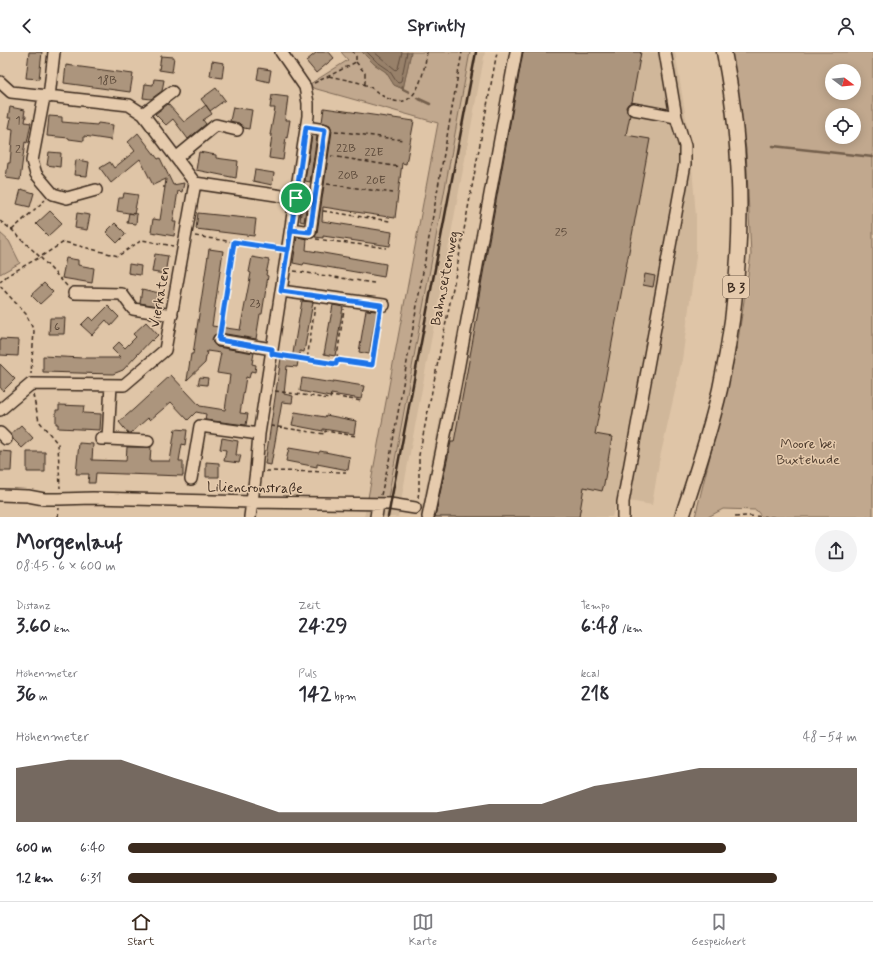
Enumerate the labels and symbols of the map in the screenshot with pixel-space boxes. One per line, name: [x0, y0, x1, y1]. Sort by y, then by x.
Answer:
north arrow: [825, 64, 861, 100]
house number: 18B: [97, 73, 117, 89]
house number: 1: [15, 113, 21, 129]
house number: 22B: [336, 141, 356, 157]
house number: 2: [15, 142, 21, 158]
house number: 22E: [364, 145, 384, 161]
house number: 20B: [338, 168, 359, 184]
house number: 20E: [366, 173, 386, 189]
pin: [279, 181, 313, 215]
house number: 25: [555, 225, 567, 241]
street label: Bahnseitenweg: [427, 229, 463, 327]
street label: Vierkaten: [146, 265, 174, 329]
road number: B 3: [723, 276, 749, 298]
house number: 23: [250, 296, 260, 312]
house number: 6: [54, 319, 60, 335]
park label: Moore bei Buxtehude: [776, 435, 840, 469]
street label: Liliencronstraße: [207, 478, 303, 498]

